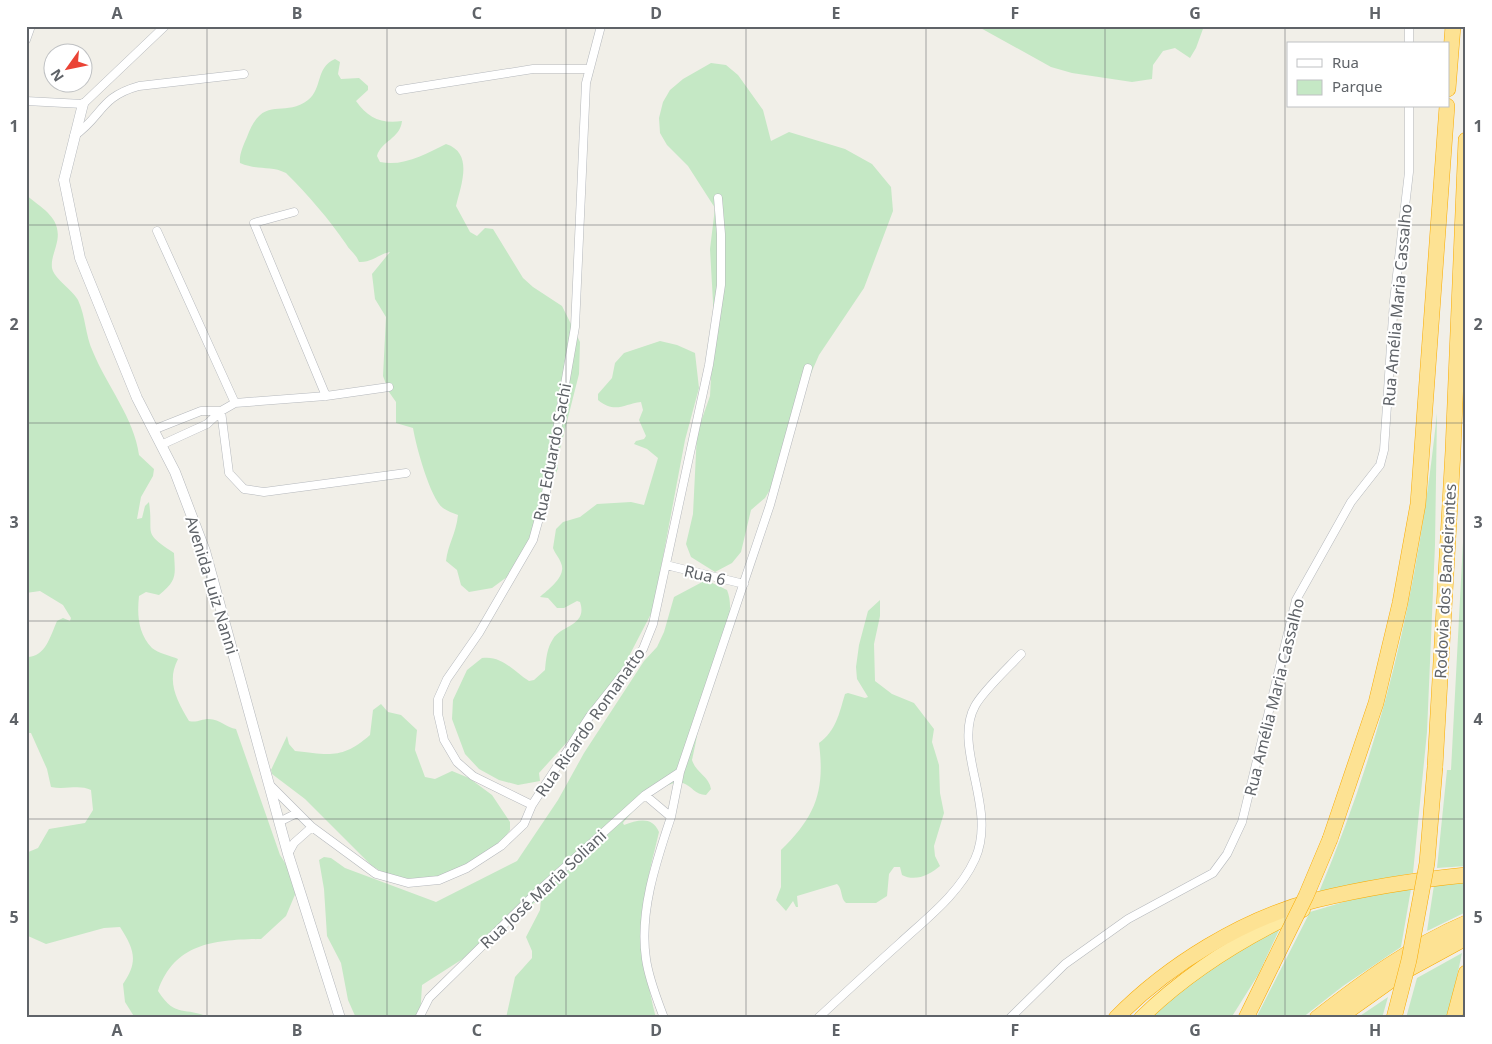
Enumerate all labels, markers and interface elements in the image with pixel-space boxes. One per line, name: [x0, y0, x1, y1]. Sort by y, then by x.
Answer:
text: A: [111, 2, 123, 24]
text: B: [292, 2, 302, 24]
text: C: [472, 2, 482, 24]
text: D: [650, 2, 662, 24]
text: E: [832, 2, 841, 24]
text: F: [1011, 2, 1019, 24]
text: G: [1189, 2, 1201, 24]
text: H: [1369, 2, 1381, 24]
north arrow: [42, 42, 92, 92]
legend: [1287, 42, 1450, 108]
text: Rua: [1332, 52, 1359, 72]
text: N: [46, 65, 68, 85]
text: Parque: [1332, 76, 1382, 96]
text: 1: [9, 115, 19, 137]
text: 1: [1473, 115, 1483, 137]
street label: Rua Amélia Maria Cassalho: [1377, 203, 1417, 407]
text: 2: [9, 313, 19, 335]
text: 2: [1473, 313, 1483, 335]
street label: Rua Eduardo Sachi: [528, 381, 576, 523]
street label: Rodovia dos Bandeirantes: [1429, 483, 1461, 679]
text: 3: [9, 511, 19, 533]
text: 3: [1473, 511, 1483, 533]
street label: Avenida Luiz Nanni: [181, 513, 243, 657]
street label: Rua 6: [682, 560, 728, 590]
street label: Rua Amélia Maria Cassalho: [1239, 596, 1309, 798]
street label: Rua Ricardo Romanatto: [530, 643, 650, 801]
text: 4: [9, 708, 19, 730]
text: 4: [1473, 708, 1483, 730]
street label: Rua José Maria Soliani: [475, 825, 611, 953]
text: 5: [9, 906, 19, 928]
text: 5: [1473, 906, 1483, 928]
text: A: [111, 1019, 123, 1041]
text: B: [292, 1019, 302, 1041]
text: C: [472, 1019, 482, 1041]
text: D: [650, 1019, 662, 1041]
text: E: [832, 1019, 841, 1041]
text: F: [1011, 1019, 1019, 1041]
text: G: [1189, 1019, 1201, 1041]
text: H: [1369, 1019, 1381, 1041]

